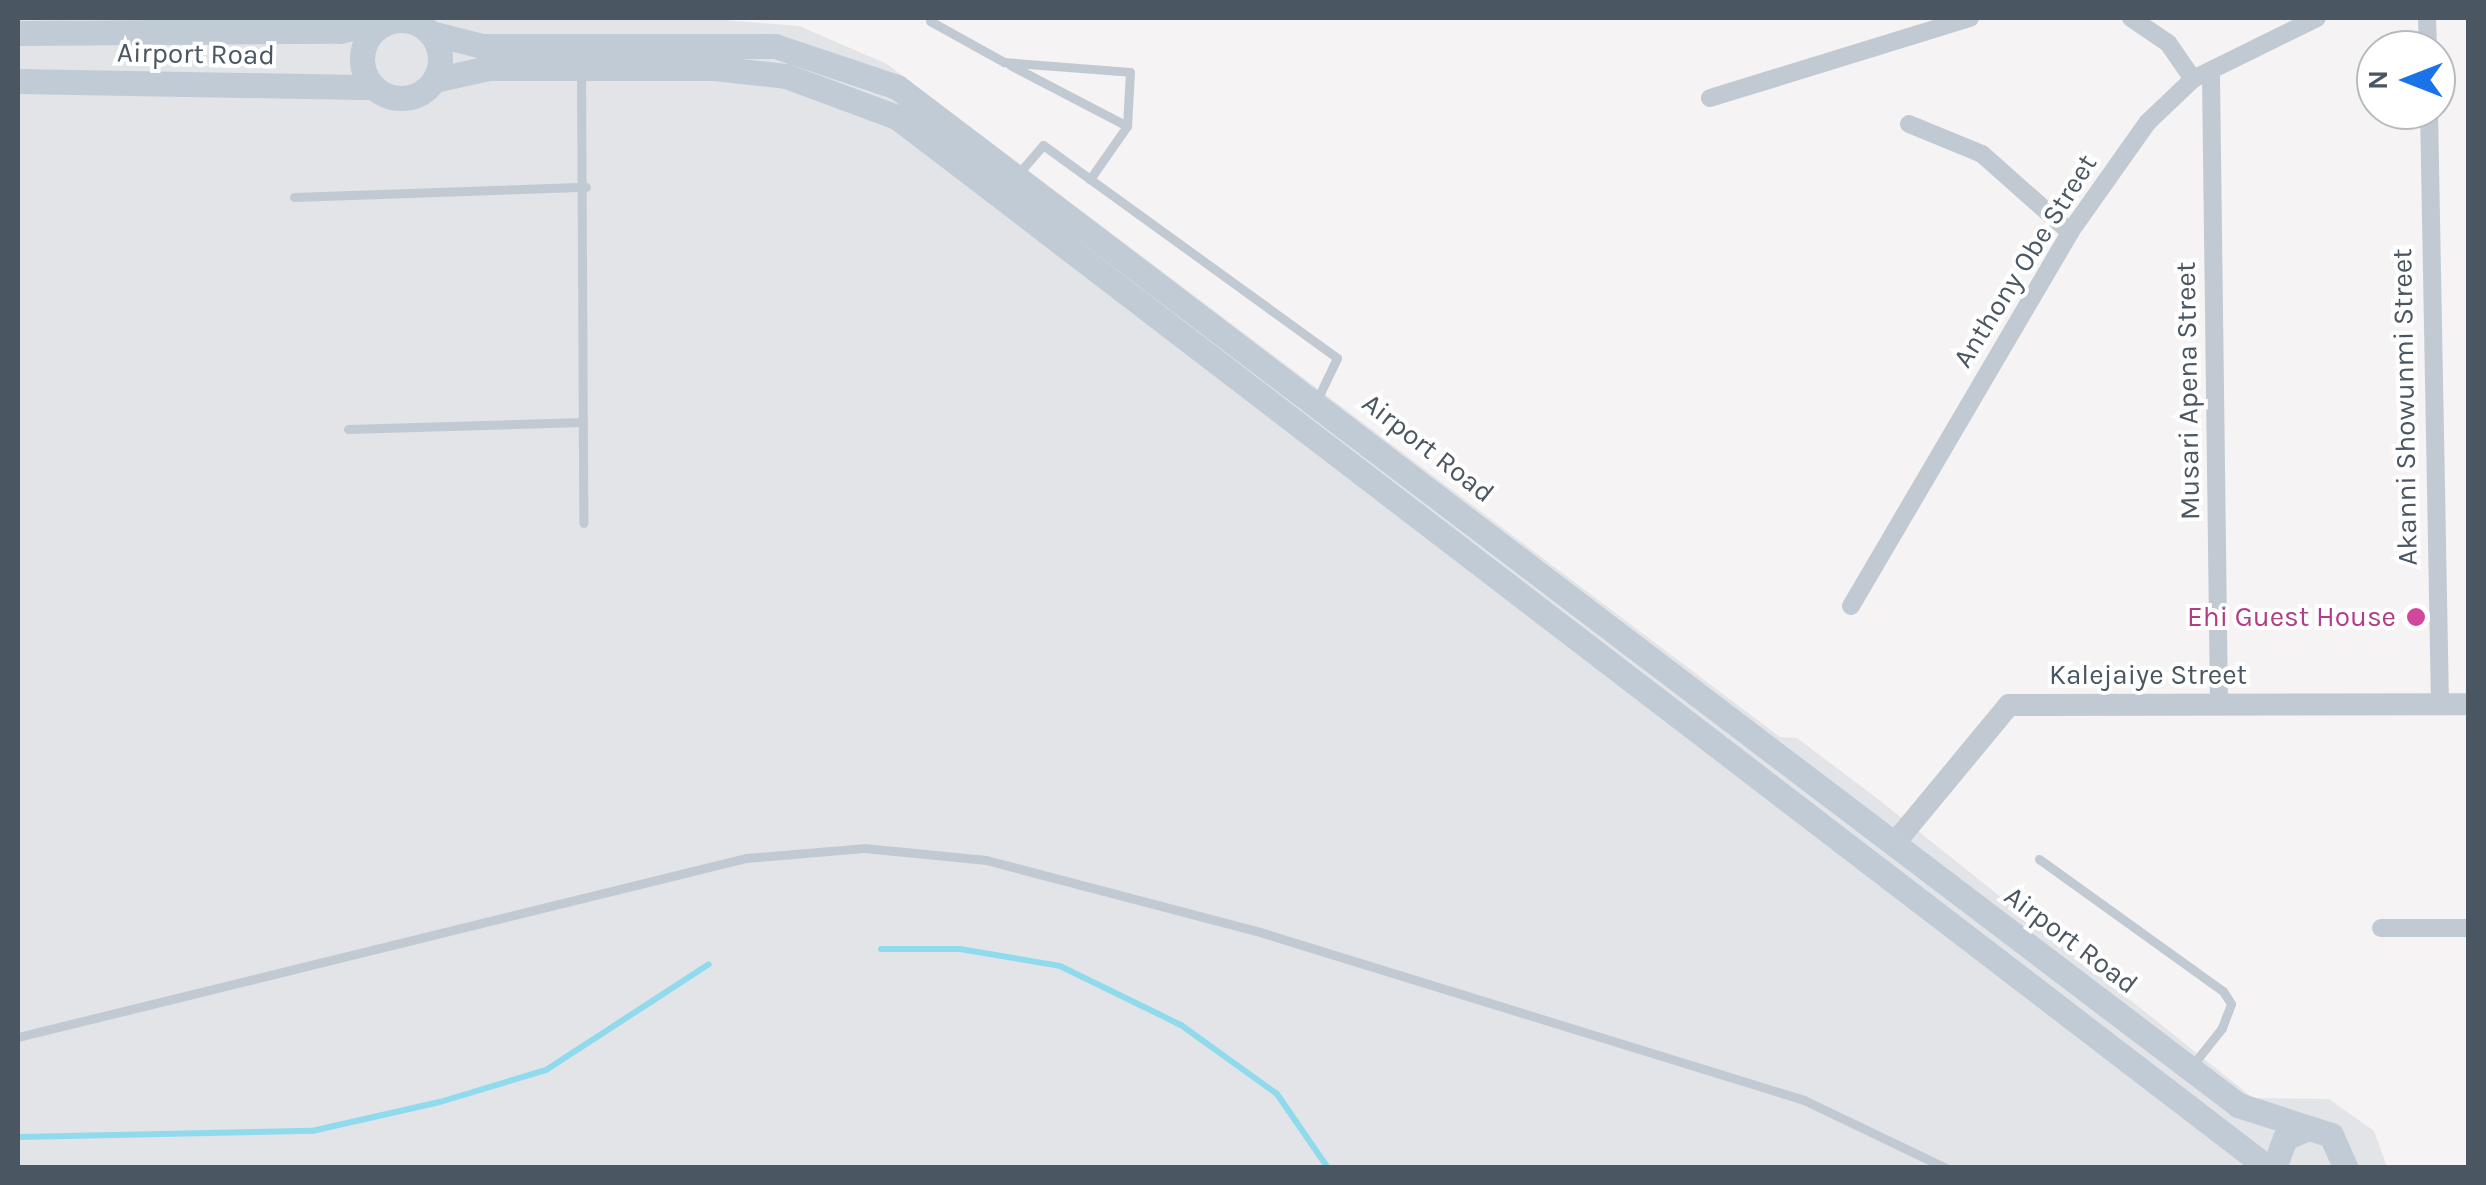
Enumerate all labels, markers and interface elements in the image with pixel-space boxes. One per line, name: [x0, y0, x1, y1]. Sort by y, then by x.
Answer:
north arrow: [2356, 30, 2456, 130]
street label: Airport Road: [117, 36, 275, 72]
text: N: [2361, 70, 2394, 90]
street label: Anthony Obe Street: [1946, 148, 2104, 374]
street label: Akanni Showunmi Street: [2385, 248, 2425, 566]
street label: Musari Apena Street: [2169, 261, 2207, 521]
street label: Airport Road: [1355, 386, 1501, 510]
place label: Ehi Guest House: [2187, 600, 2396, 634]
marker: Ehi Guest House: [2405, 606, 2427, 628]
street label: Kalejaiye Street: [2049, 658, 2247, 692]
street label: Airport Road: [1998, 879, 2144, 1001]

